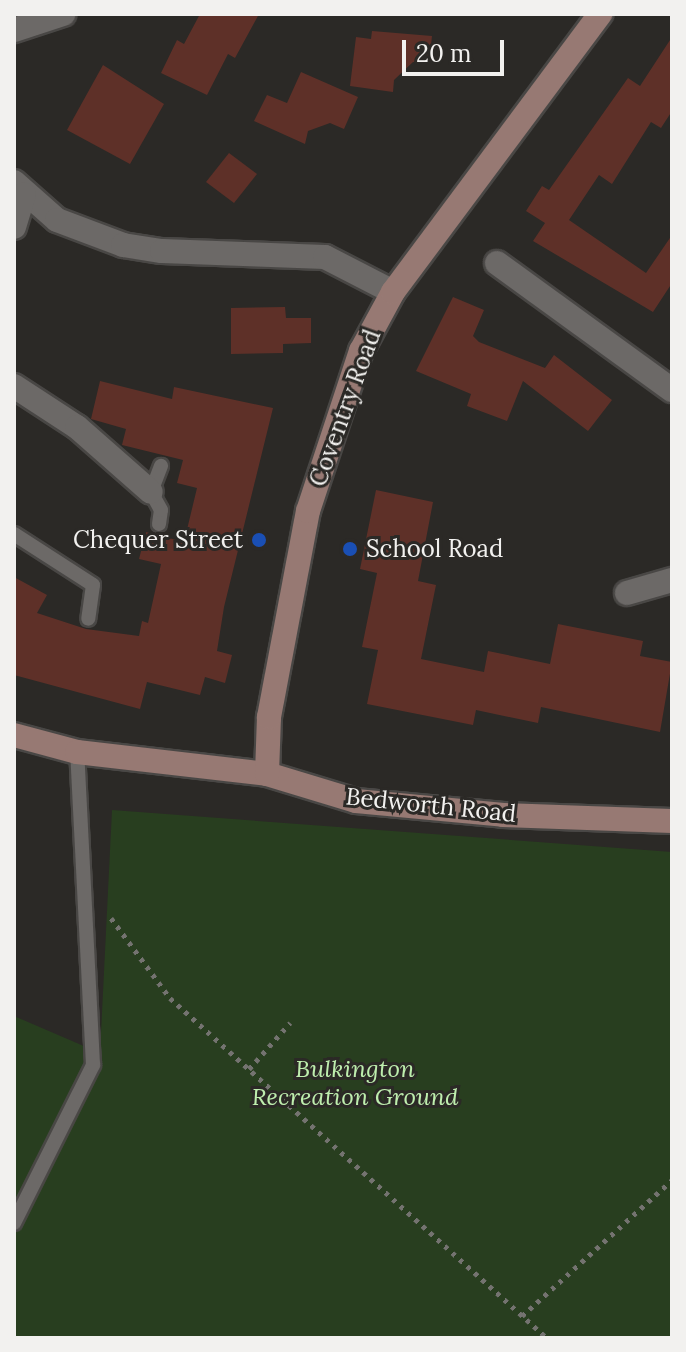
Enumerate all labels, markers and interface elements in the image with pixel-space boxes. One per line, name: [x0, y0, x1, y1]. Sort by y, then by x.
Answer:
scale bar: [406, 24, 508, 74]
text: 20 m: [416, 38, 472, 69]
street label: Coventry Road: [303, 326, 387, 490]
place label: Chequer Street: [73, 526, 243, 554]
marker: Chequer Street: [250, 531, 268, 549]
place label: School Road: [366, 535, 503, 563]
marker: School Road: [341, 540, 359, 558]
street label: Bedworth Road: [344, 782, 518, 828]
park label: Bulkington Recreation Ground: [252, 1055, 458, 1111]

